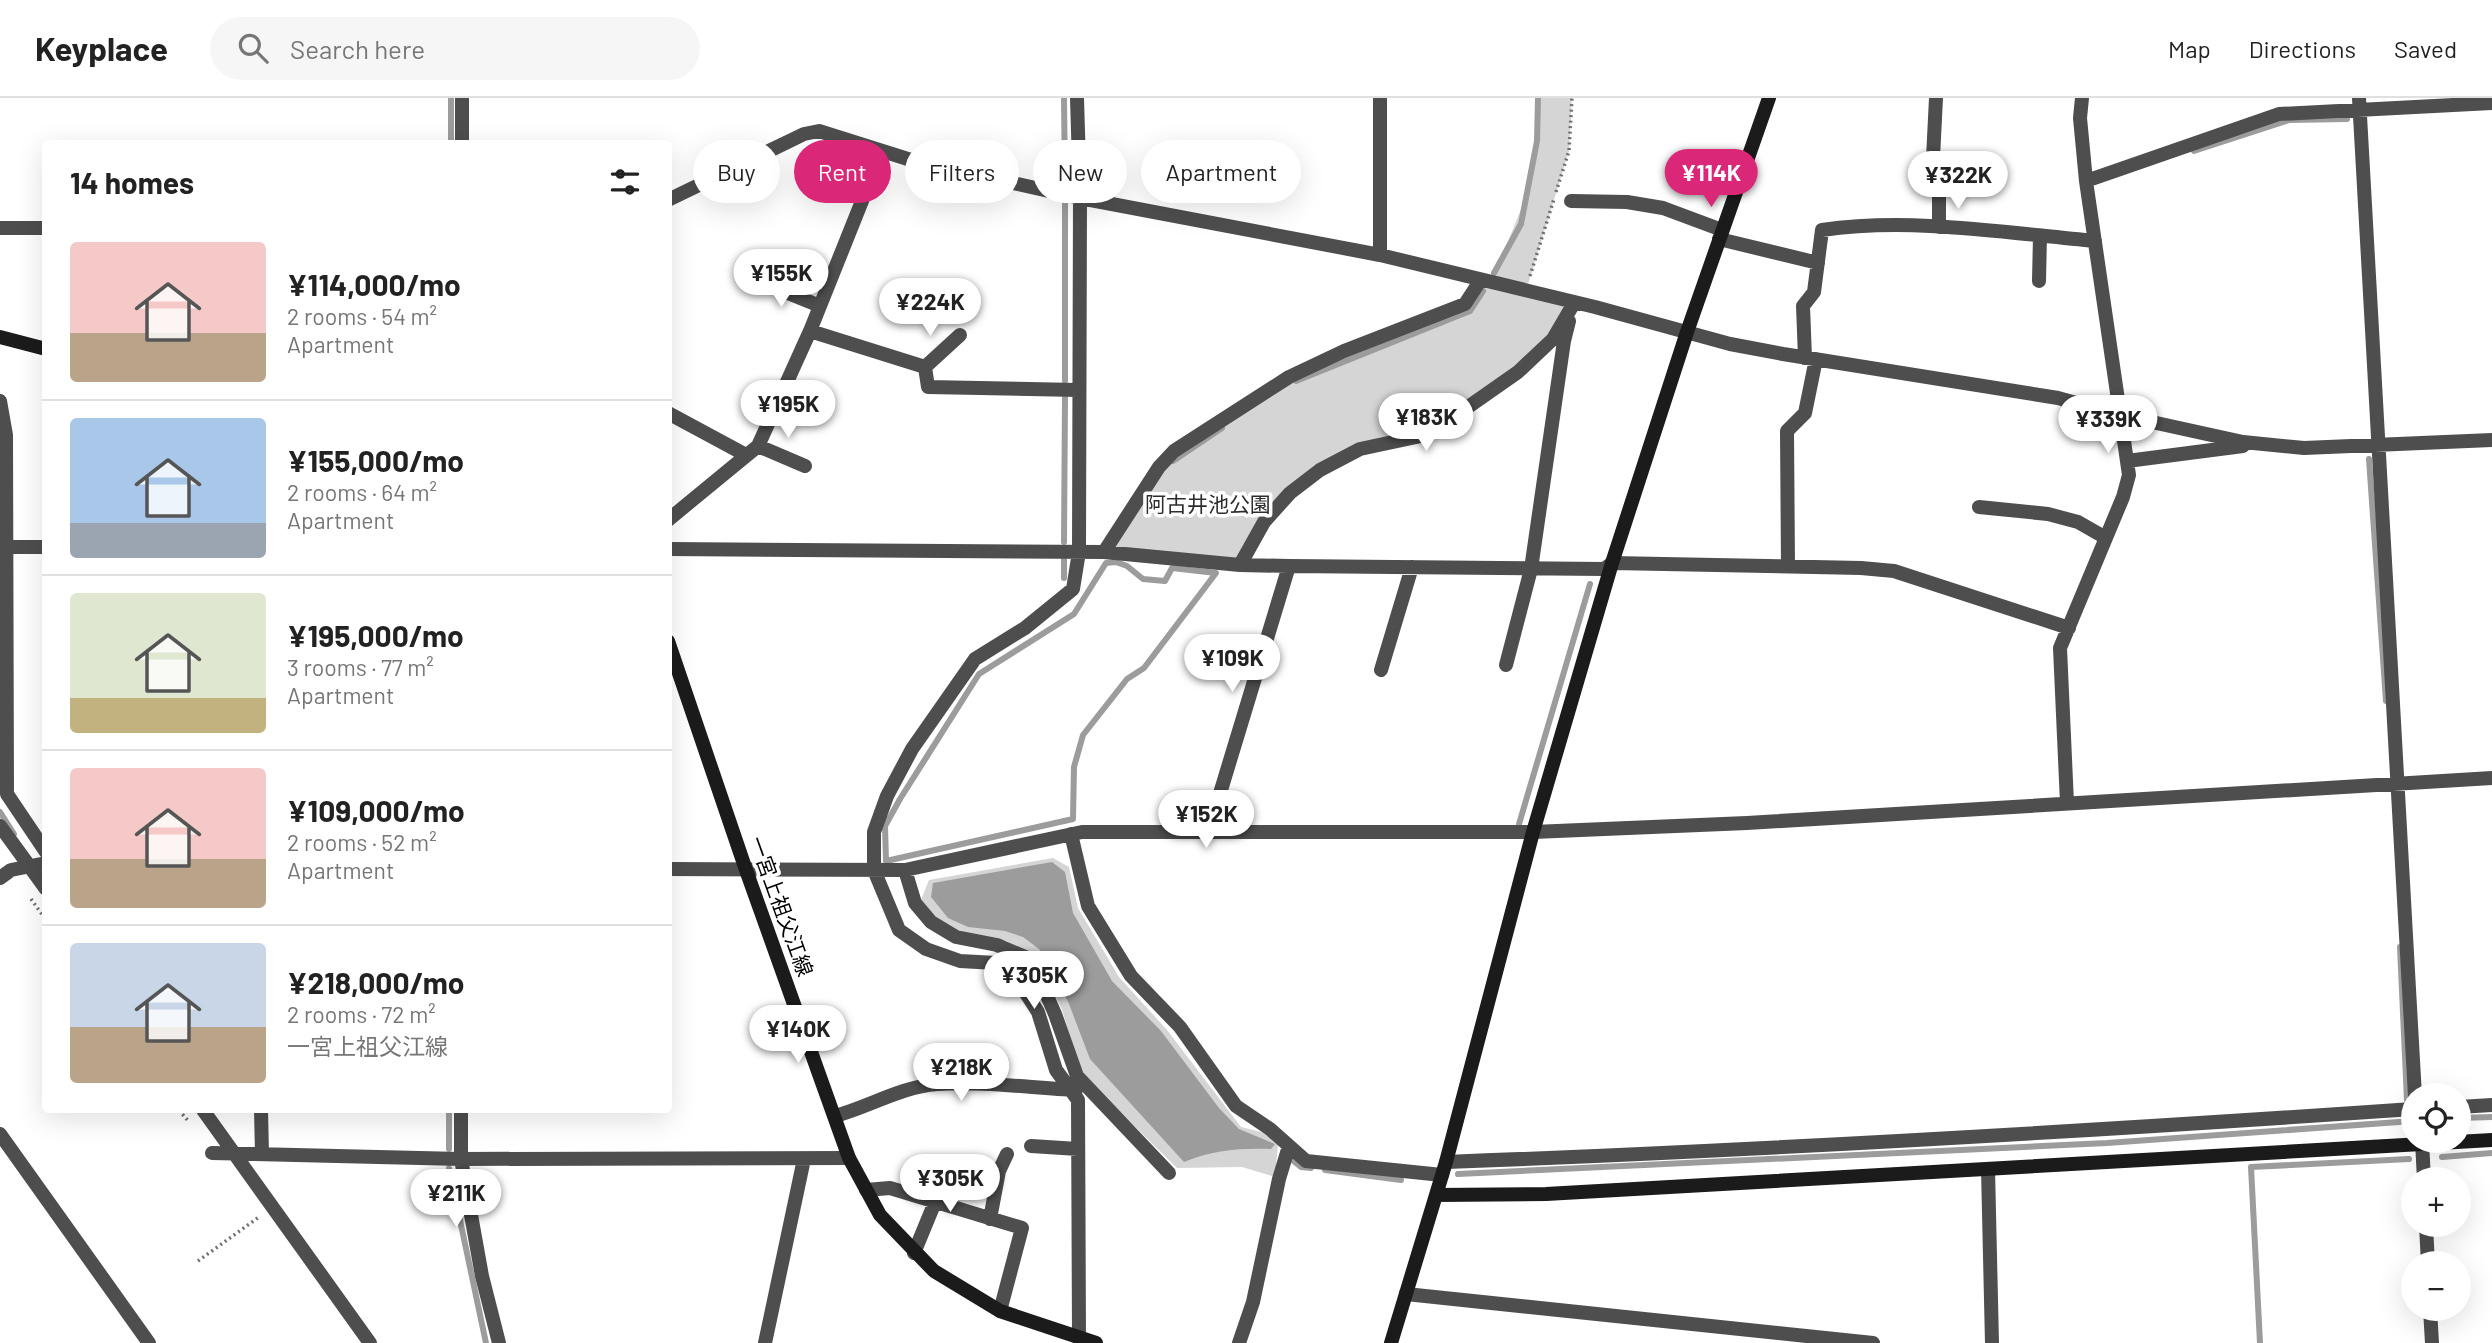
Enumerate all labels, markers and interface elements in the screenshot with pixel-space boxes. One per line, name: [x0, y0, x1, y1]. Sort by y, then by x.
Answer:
search box: [210, 17, 700, 80]
text: Keyplace: [35, 28, 168, 68]
icon: search: [234, 29, 272, 67]
text: Search here: [290, 33, 425, 64]
text: Map: [2168, 34, 2211, 63]
text: Directions: [2249, 34, 2356, 63]
text: Saved: [2394, 34, 2457, 63]
chip: Buy: [693, 140, 780, 203]
chip: Rent: [794, 140, 891, 203]
chip: Filters: [905, 140, 1019, 203]
chip: New: [1033, 140, 1127, 203]
chip: Apartment: [1141, 140, 1301, 203]
pin: ¥114K: [1662, 150, 1760, 209]
pin: ¥322K: [1909, 152, 2007, 211]
text: ¥114K: [1681, 158, 1741, 186]
text: ¥322K: [1924, 160, 1992, 188]
icon: filters: [606, 163, 644, 201]
text: 14 homes: [70, 164, 194, 200]
pin: ¥155K: [732, 250, 830, 309]
text: ¥155K: [749, 258, 813, 286]
text: ¥114,000/mo: [287, 266, 461, 302]
icon: home: [126, 270, 210, 354]
pin: ¥224K: [881, 278, 979, 338]
text: ¥224K: [895, 287, 965, 315]
text: 2 rooms · 54 m²: [287, 302, 437, 330]
text: Apartment: [287, 330, 394, 358]
pin: ¥195K: [739, 380, 837, 440]
text: ¥195K: [757, 389, 819, 417]
pin: ¥183K: [1377, 394, 1475, 453]
pin: ¥339K: [2059, 396, 2157, 455]
text: ¥183K: [1394, 402, 1458, 430]
text: ¥339K: [2074, 404, 2142, 432]
text: ¥155,000/mo: [287, 442, 464, 478]
icon: home: [126, 446, 210, 530]
text: 2 rooms · 64 m²: [287, 478, 437, 506]
park label: 阿古井池公園: [1145, 491, 1271, 516]
text: Apartment: [287, 506, 394, 534]
text: ¥195,000/mo: [287, 617, 464, 653]
icon: home: [126, 621, 210, 705]
pin: ¥109K: [1183, 634, 1281, 694]
text: ¥109K: [1200, 643, 1264, 671]
text: 3 rooms · 77 m²: [287, 653, 434, 681]
text: Apartment: [287, 681, 394, 709]
pin: ¥152K: [1157, 790, 1255, 850]
text: ¥109,000/mo: [287, 792, 465, 828]
icon: home: [126, 796, 210, 880]
text: ¥152K: [1174, 799, 1238, 827]
text: 2 rooms · 52 m²: [287, 828, 437, 856]
street label: 一宮上祖父江線: [745, 833, 819, 979]
text: Apartment: [287, 856, 394, 884]
pin: ¥305K: [985, 951, 1083, 1011]
text: ¥305K: [1000, 960, 1068, 988]
text: ¥218,000/mo: [287, 964, 465, 1000]
icon: home: [126, 971, 210, 1055]
text: 2 rooms · 72 m²: [287, 1000, 436, 1028]
pin: ¥140K: [749, 1006, 847, 1065]
text: ¥140K: [765, 1014, 831, 1042]
text: 一宮上祖父江線: [287, 1032, 448, 1060]
pin: ¥218K: [912, 1044, 1010, 1103]
text: ¥218K: [929, 1052, 993, 1080]
map controls: [2401, 1083, 2471, 1321]
button: locate: [2401, 1083, 2471, 1153]
pin: ¥305K: [901, 1154, 999, 1214]
text: ¥305K: [916, 1163, 984, 1191]
button: +: [2401, 1167, 2471, 1237]
pin: ¥211K: [407, 1170, 505, 1229]
text: ¥211K: [426, 1178, 486, 1206]
button: −: [2401, 1251, 2471, 1321]

